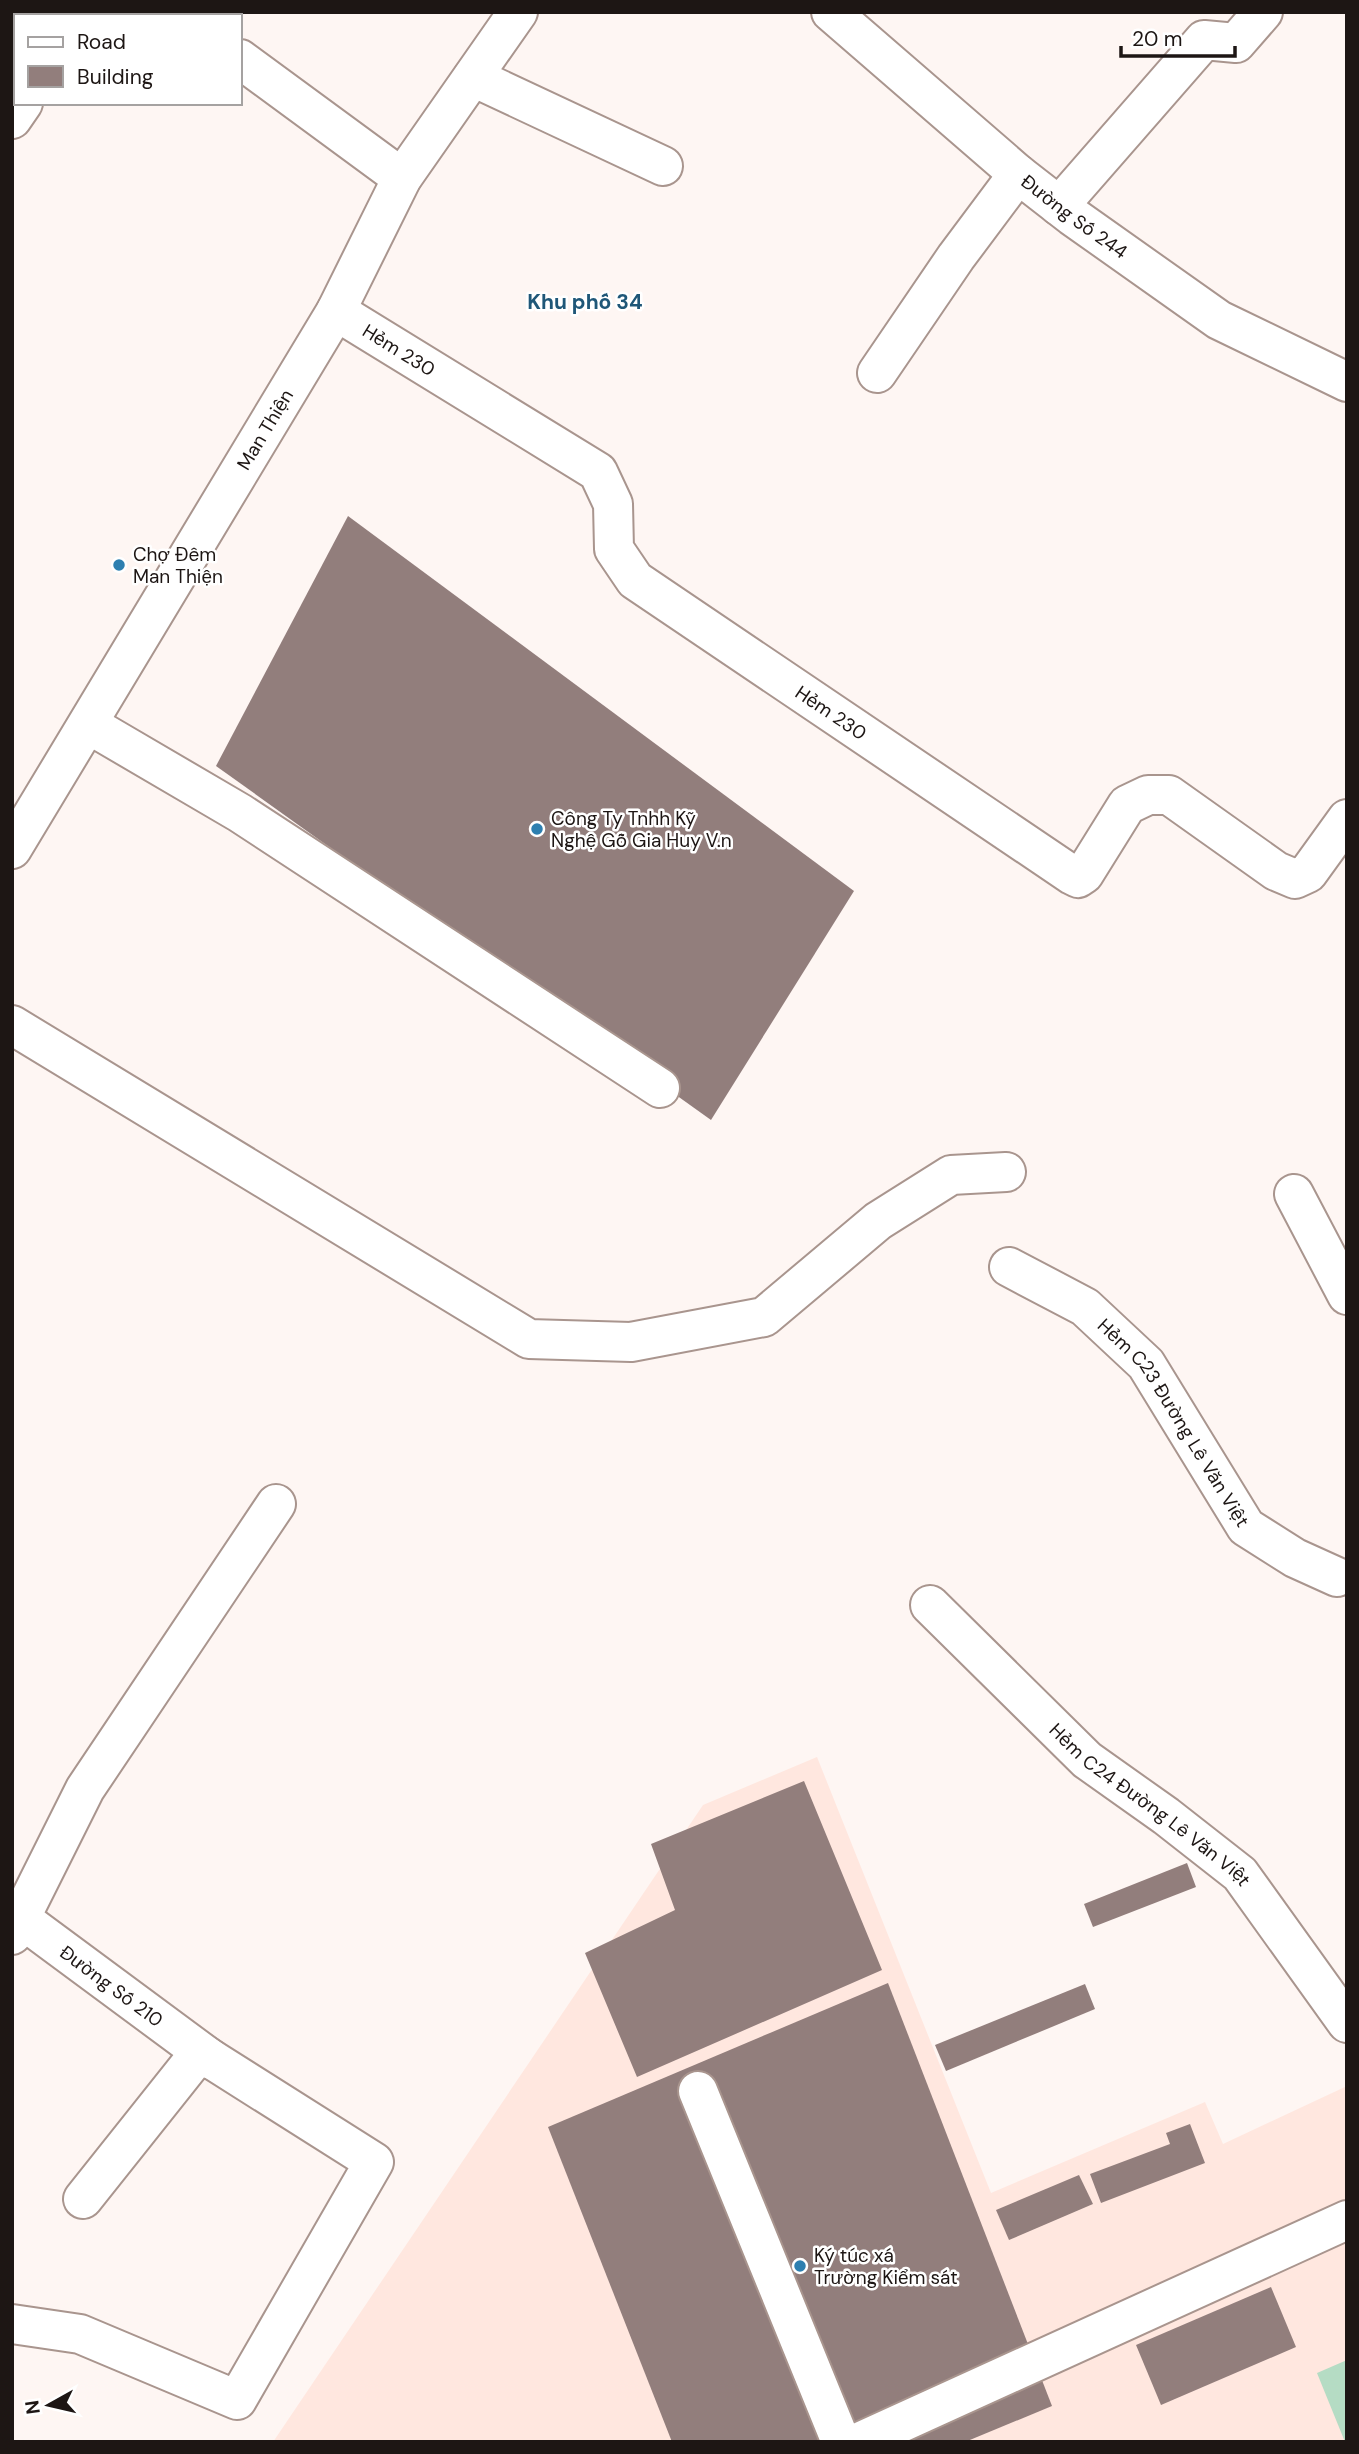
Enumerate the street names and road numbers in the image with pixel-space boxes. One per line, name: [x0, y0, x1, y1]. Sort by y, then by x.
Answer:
street label: Đường Số 244: [1016, 169, 1133, 264]
street label: Hẻm 230: [358, 318, 440, 382]
street label: Man Thiện: [231, 384, 299, 474]
street label: Hẻm 230: [791, 679, 872, 745]
street label: Hẻm C23 Đường Lê Văn Việt: [1092, 1313, 1255, 1532]
street label: Hẻm C24 Đường Lê Văn Việt: [1044, 1717, 1257, 1891]
street label: Đường Số 210: [55, 1939, 168, 2032]

